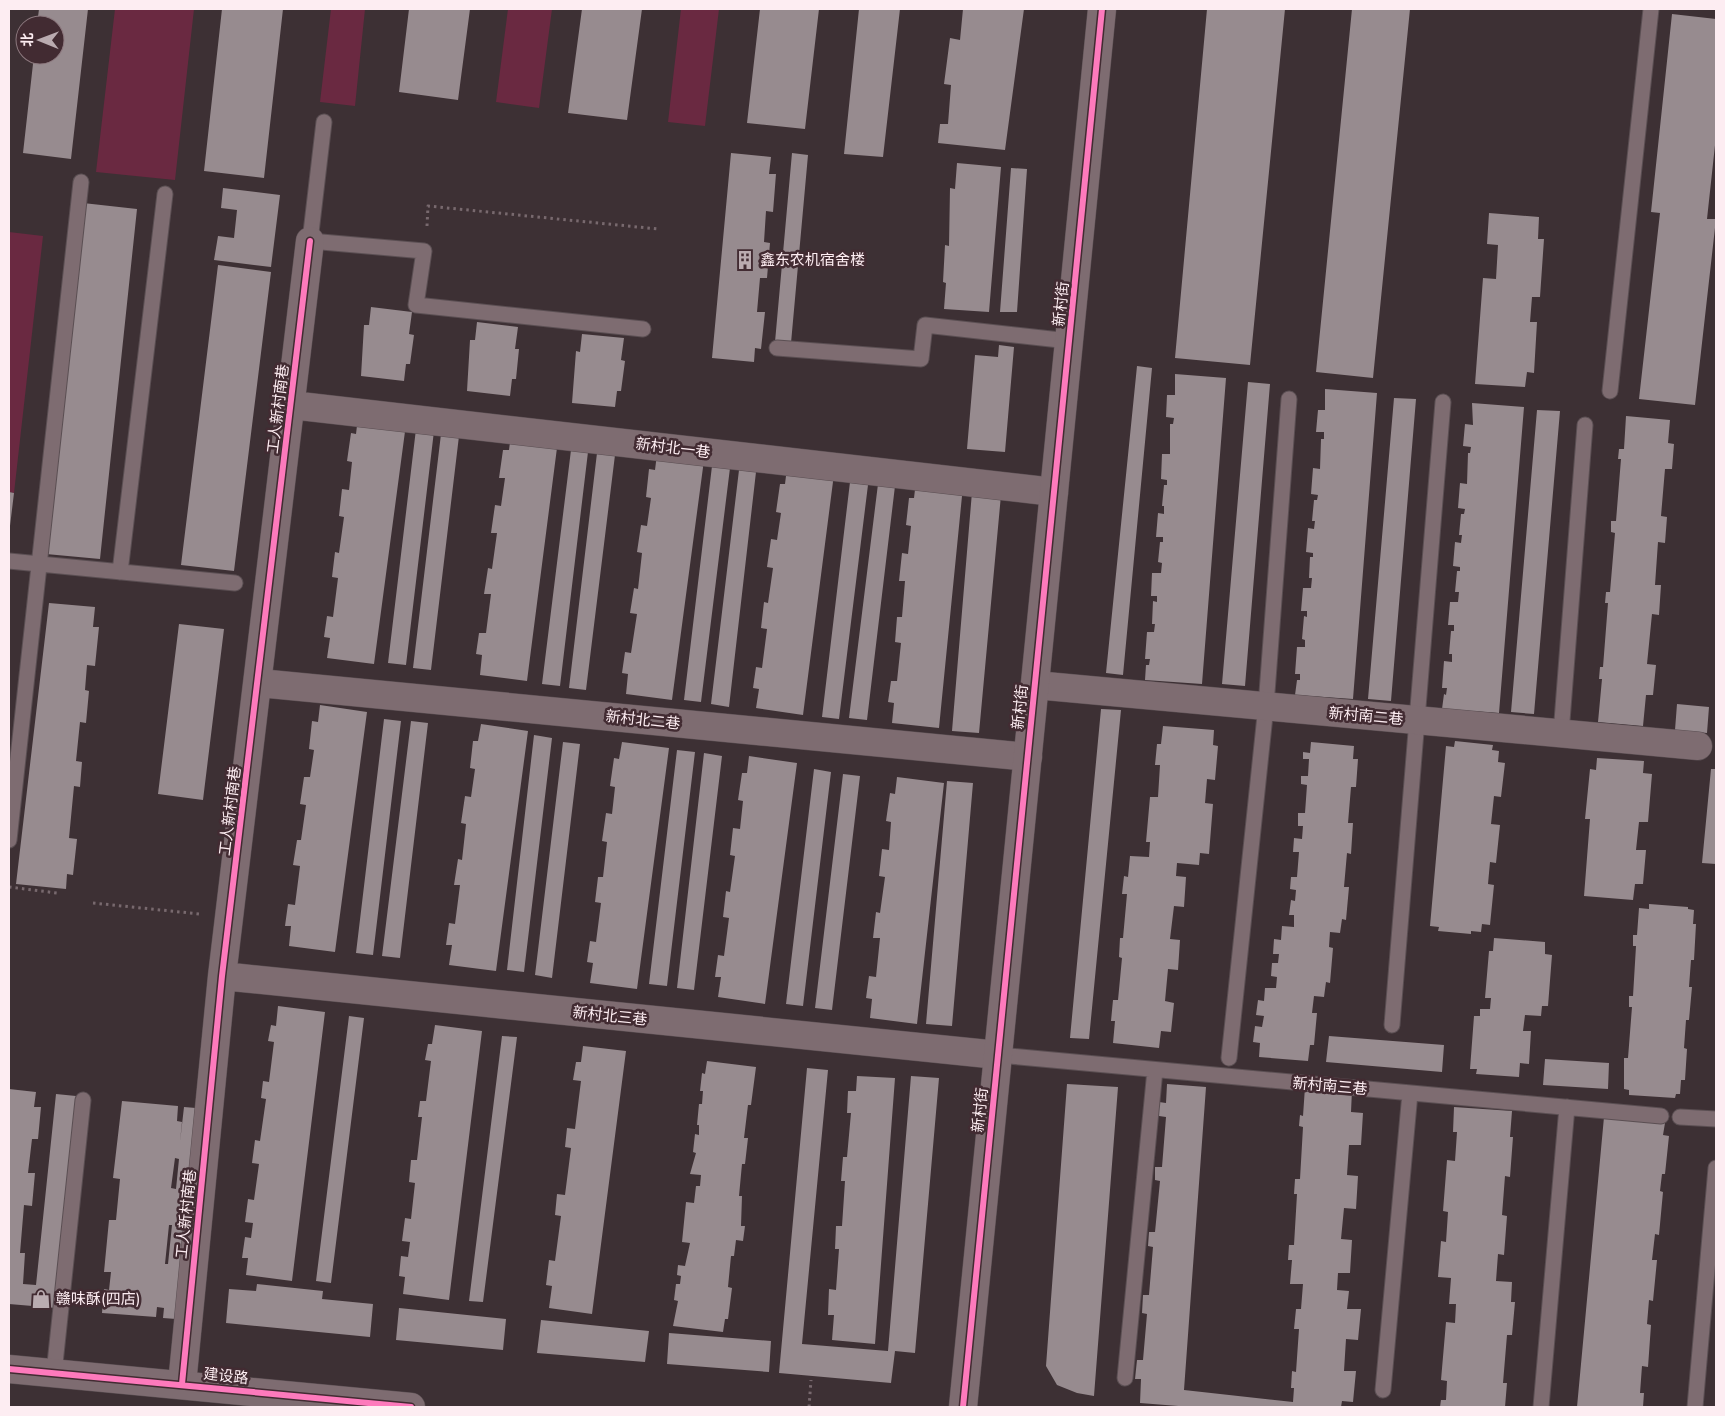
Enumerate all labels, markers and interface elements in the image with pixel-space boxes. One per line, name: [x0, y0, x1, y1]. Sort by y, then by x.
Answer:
north arrow: [15, 15, 65, 65]
text: 北: [18, 33, 37, 47]
building icon: 鑫东农机宿舍楼: [734, 249, 756, 271]
place label: 鑫东农机宿舍楼: [760, 250, 865, 270]
street label: 新村街: [1049, 281, 1073, 327]
street label: 工人新村南巷: [263, 363, 293, 455]
street label: 新村北一巷: [635, 434, 711, 462]
street label: 新村街: [1008, 684, 1032, 730]
street label: 新村南二巷: [1328, 703, 1404, 729]
street label: 新村北二巷: [605, 706, 681, 734]
street label: 工人新村南巷: [215, 765, 245, 857]
street label: 新村北三巷: [572, 1002, 648, 1030]
street label: 新村南三巷: [1292, 1073, 1368, 1099]
street label: 新村街: [968, 1087, 992, 1133]
street label: 工人新村南巷: [171, 1168, 201, 1260]
shop icon: 赣味酥(四店): [30, 1288, 52, 1310]
place label: 赣味酥(四店): [56, 1289, 141, 1309]
street label: 建设路: [203, 1364, 249, 1388]

